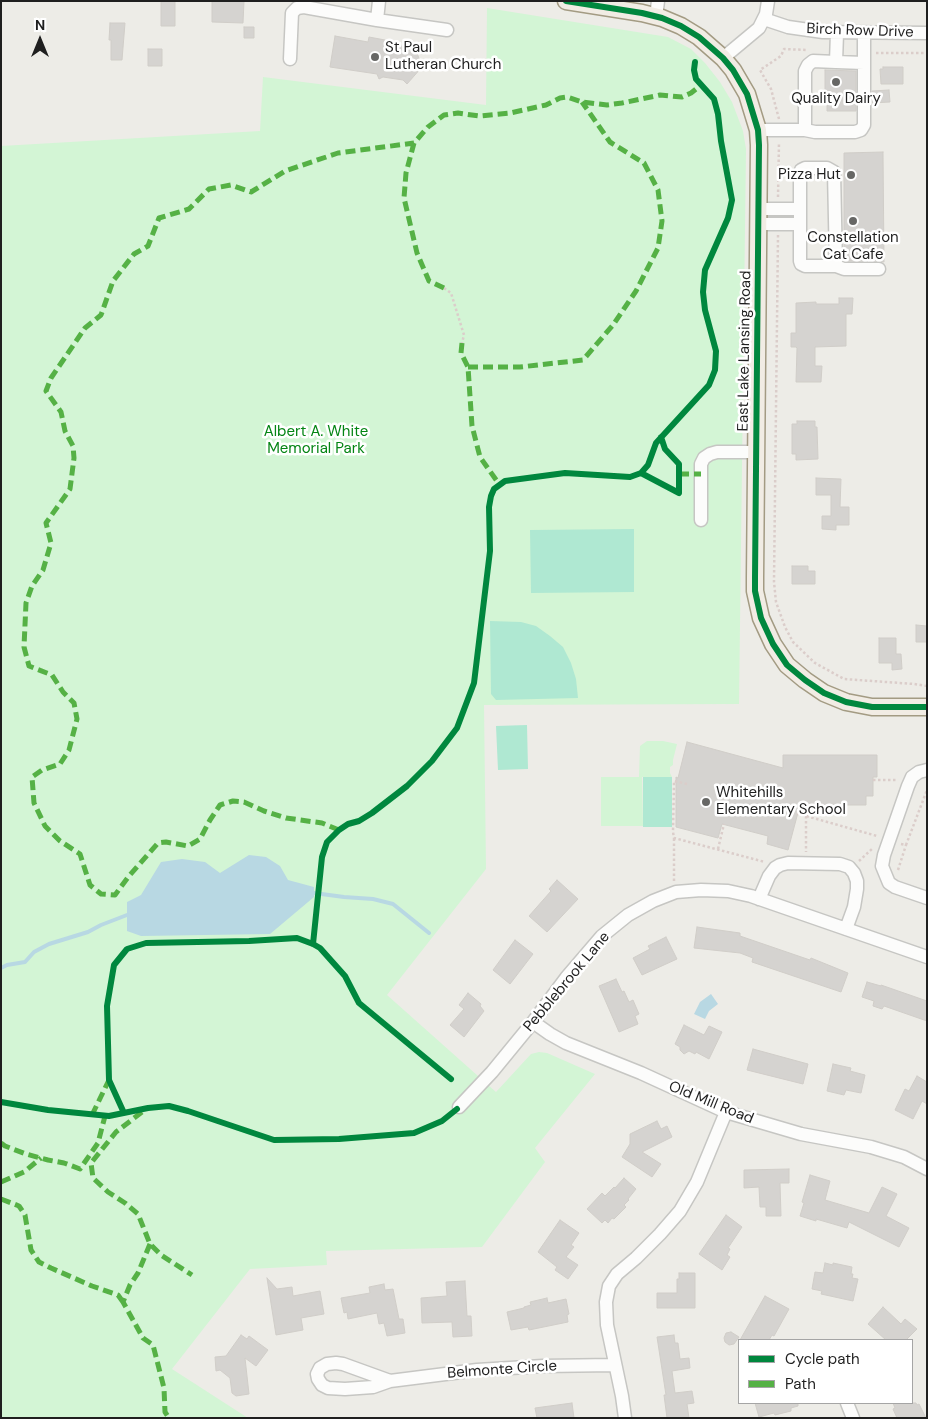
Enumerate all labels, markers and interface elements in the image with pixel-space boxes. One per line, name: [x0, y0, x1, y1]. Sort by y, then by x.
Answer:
north arrow: [15, 15, 65, 65]
text: N: [35, 16, 45, 34]
street label: Birch Row Drive: [806, 20, 914, 42]
place label: St Paul Lutheran Church: [385, 39, 501, 74]
marker: St Paul Lutheran Church: [369, 51, 381, 63]
marker: Quality Dairy: [830, 76, 842, 88]
place label: Quality Dairy: [791, 90, 881, 108]
place label: Pizza Hut: [778, 166, 841, 184]
marker: Pizza Hut: [845, 169, 857, 181]
marker: Constellation Cat Cafe: [847, 215, 859, 227]
place label: Constellation Cat Cafe: [807, 229, 899, 264]
street label: East Lake Lansing Road: [735, 270, 755, 432]
park label: Albert A. White Memorial Park: [264, 423, 368, 458]
place label: Whitehills Elementary School: [716, 784, 846, 819]
marker: Whitehills Elementary School: [700, 796, 712, 808]
street label: Pebblebrook Lane: [520, 928, 614, 1036]
street label: Old Mill Road: [666, 1078, 756, 1128]
legend: [738, 1339, 913, 1404]
text: Cycle path: [785, 1349, 860, 1369]
street label: Belmonte Circle: [446, 1357, 558, 1383]
text: Path: [785, 1374, 816, 1394]

